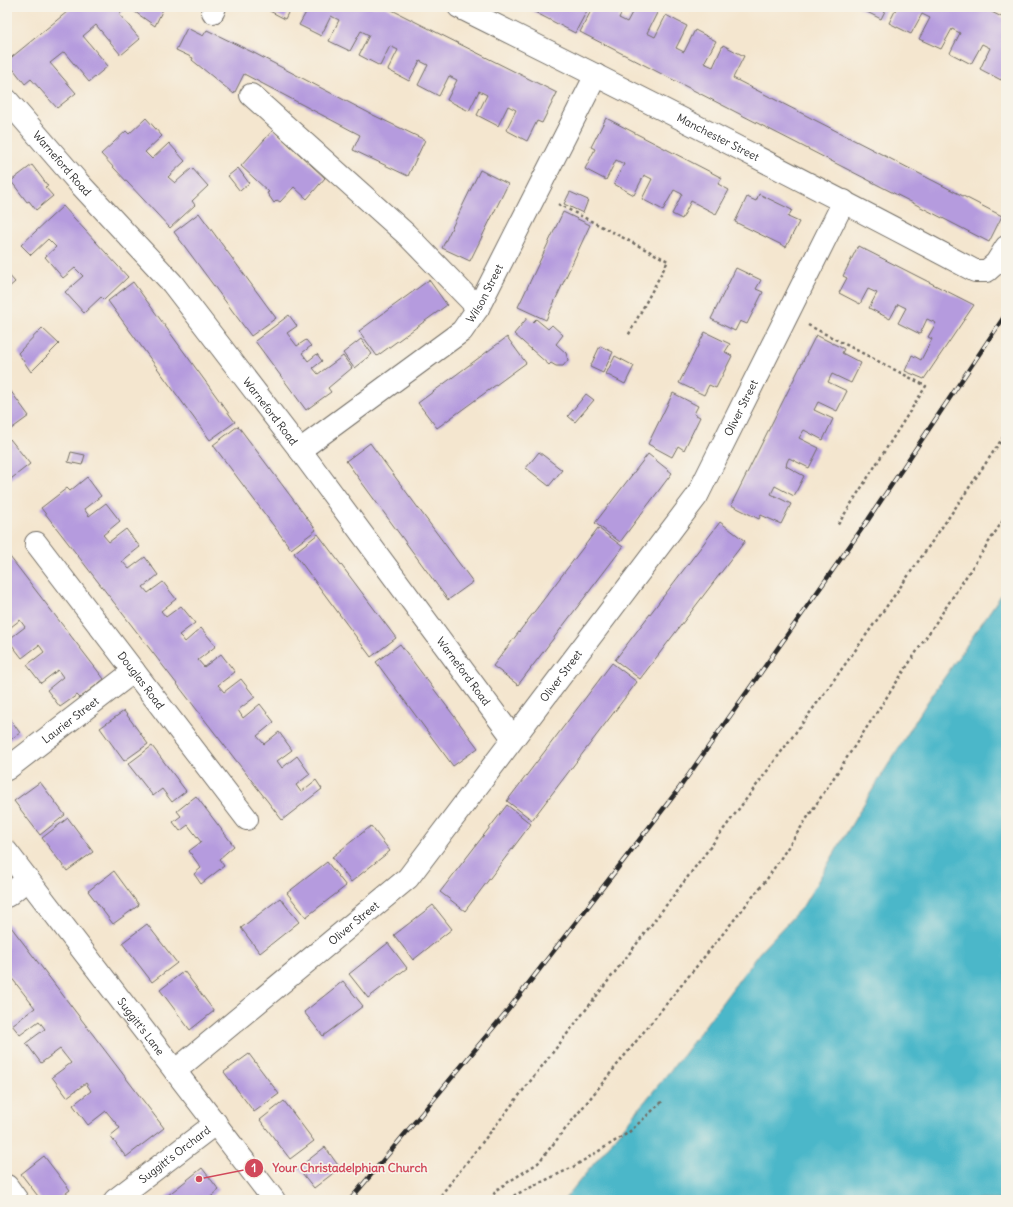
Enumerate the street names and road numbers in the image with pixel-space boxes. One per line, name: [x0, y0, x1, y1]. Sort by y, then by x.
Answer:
street label: Manchester Street: [675, 111, 762, 164]
street label: Warneford Road: [30, 128, 95, 199]
street label: Wilson Street: [463, 262, 506, 325]
street label: Warneford Road: [240, 375, 301, 448]
street label: Oliver Street: [721, 377, 761, 438]
street label: Warneford Road: [434, 634, 494, 709]
street label: Oliver Street: [537, 647, 585, 705]
street label: Douglas Road: [115, 649, 168, 712]
street label: Laurier Street: [39, 694, 102, 746]
street label: Oliver Street: [326, 898, 382, 948]
street label: Suggitt's Lane: [114, 995, 167, 1058]
street label: Suggitt's Orchard: [136, 1122, 214, 1186]

